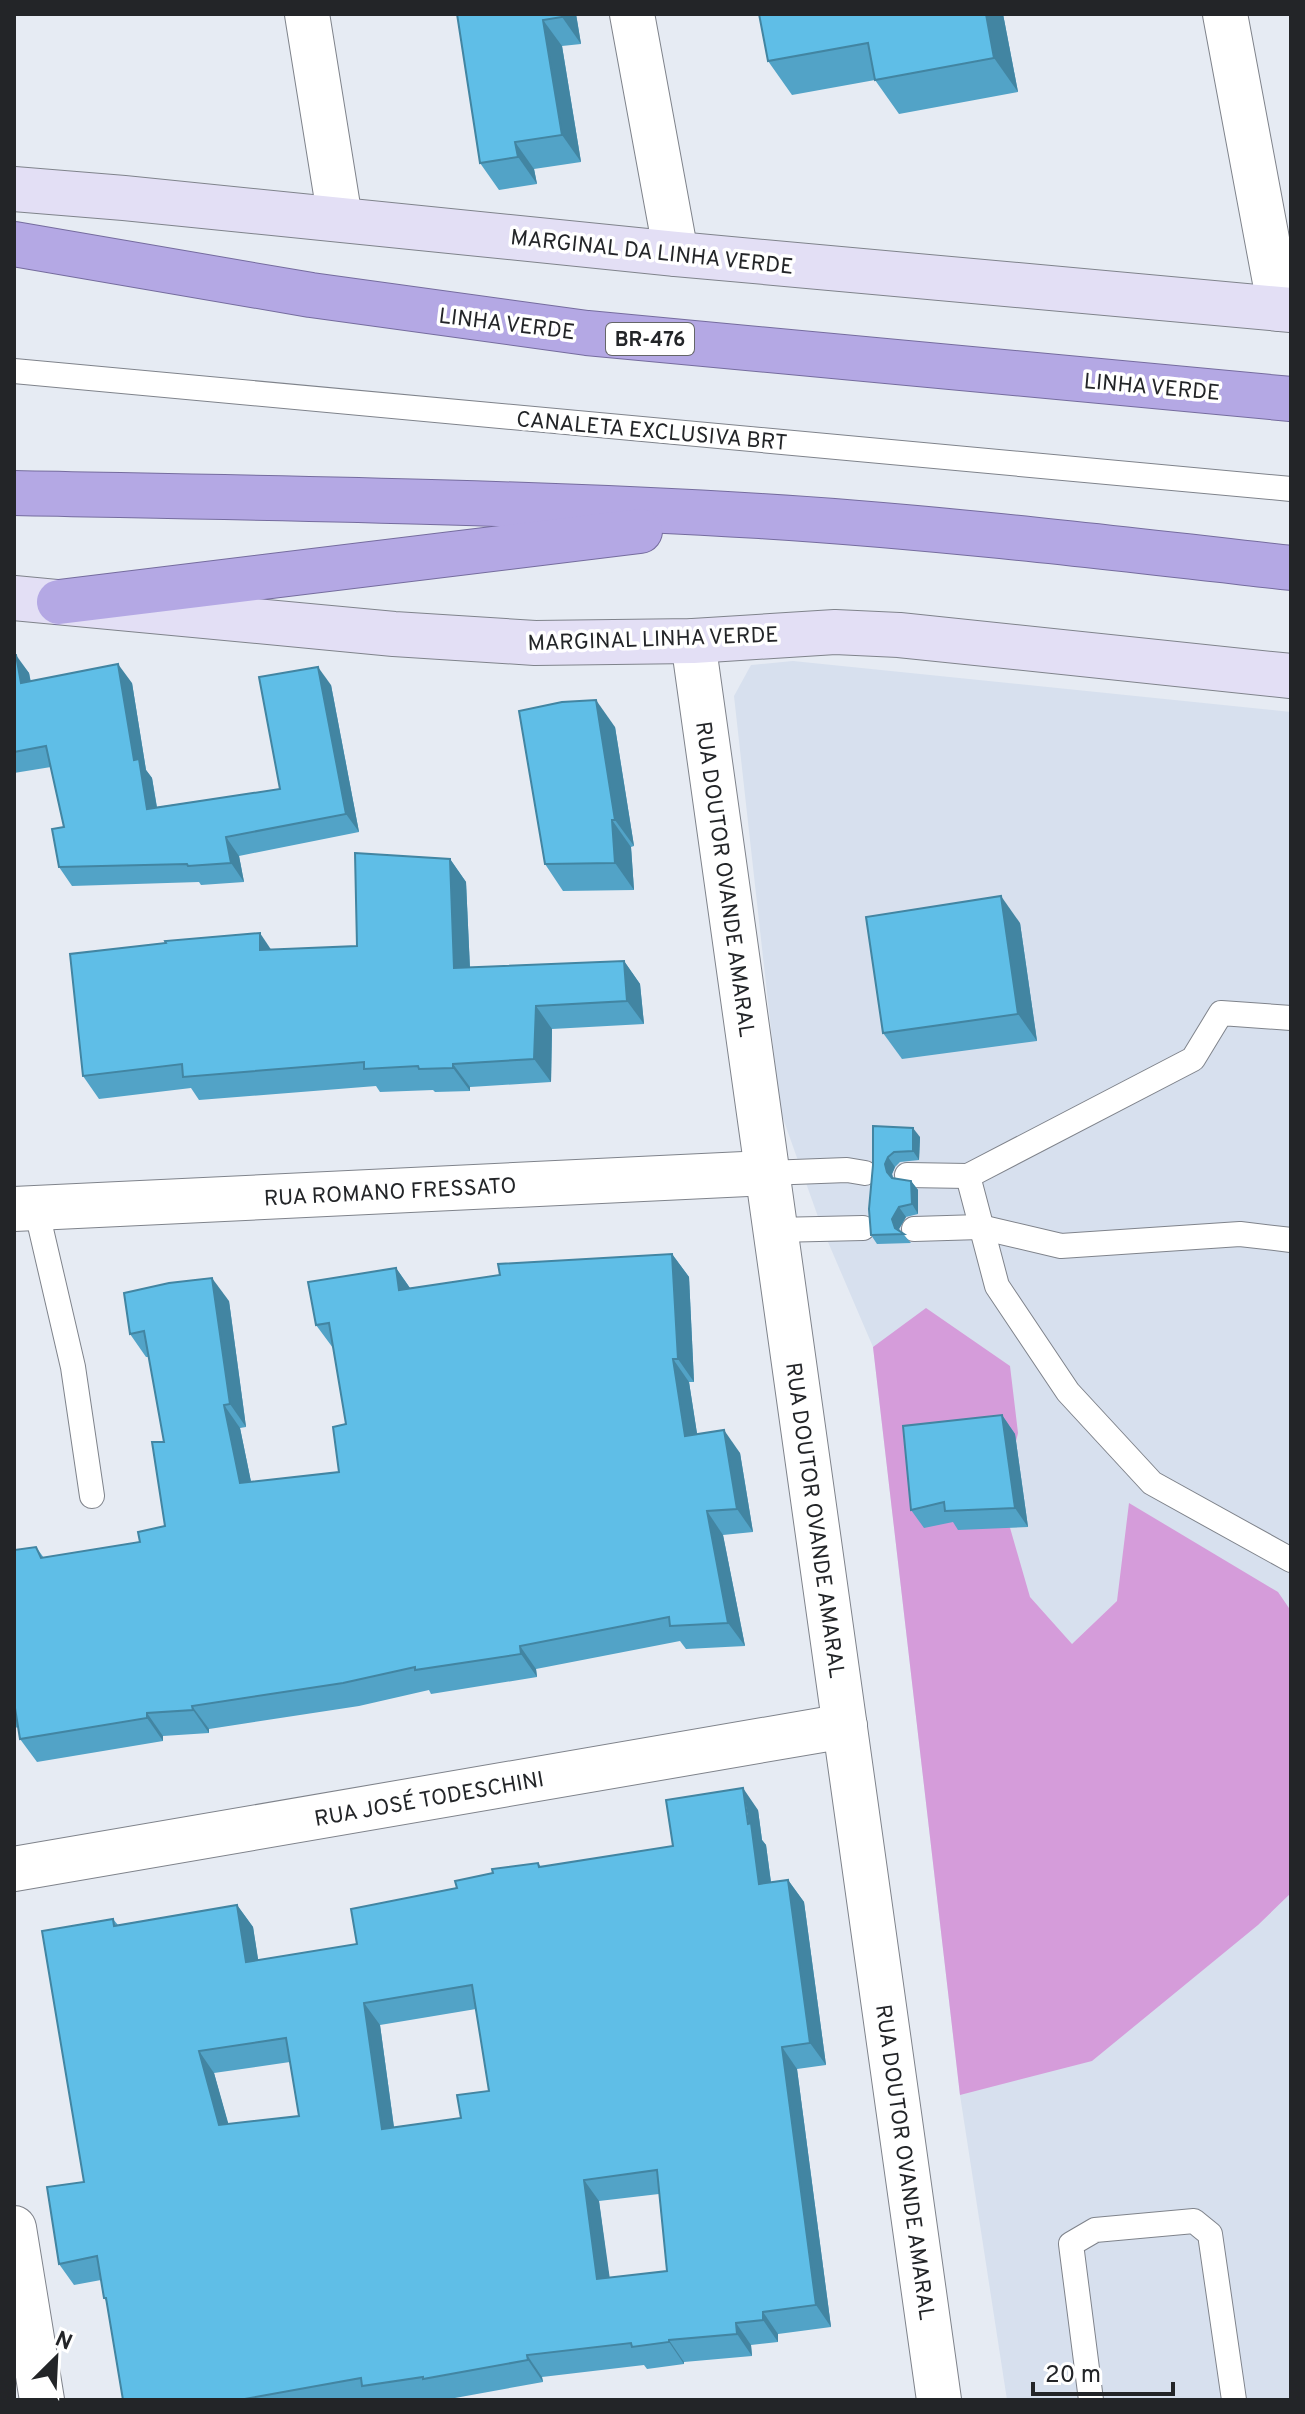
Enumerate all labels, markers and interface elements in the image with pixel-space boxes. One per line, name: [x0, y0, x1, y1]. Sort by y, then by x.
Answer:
street label: MARGINAL DA LINHA VERDE: [509, 225, 794, 282]
street label: LINHA VERDE: [437, 304, 576, 347]
road number: BR-476: [606, 323, 694, 355]
street label: LINHA VERDE: [1082, 369, 1221, 408]
street label: CANALETA EXCLUSIVA BRT: [515, 407, 788, 458]
street label: MARGINAL LINHA VERDE: [527, 623, 779, 658]
street label: RUA DOUTOR OVANDE AMARAL: [688, 720, 759, 1039]
street label: RUA ROMANO FRESSATO: [263, 1173, 517, 1214]
street label: RUA DOUTOR OVANDE AMARAL: [778, 1361, 849, 1680]
street label: RUA JOSÉ TODESCHINI: [312, 1765, 546, 1834]
street label: RUA DOUTOR OVANDE AMARAL: [868, 2003, 939, 2322]
north arrow: [16, 2318, 96, 2398]
text: N: [50, 2326, 76, 2358]
scale bar: [1033, 2346, 1173, 2396]
text: 20 m: [1045, 2361, 1101, 2391]

